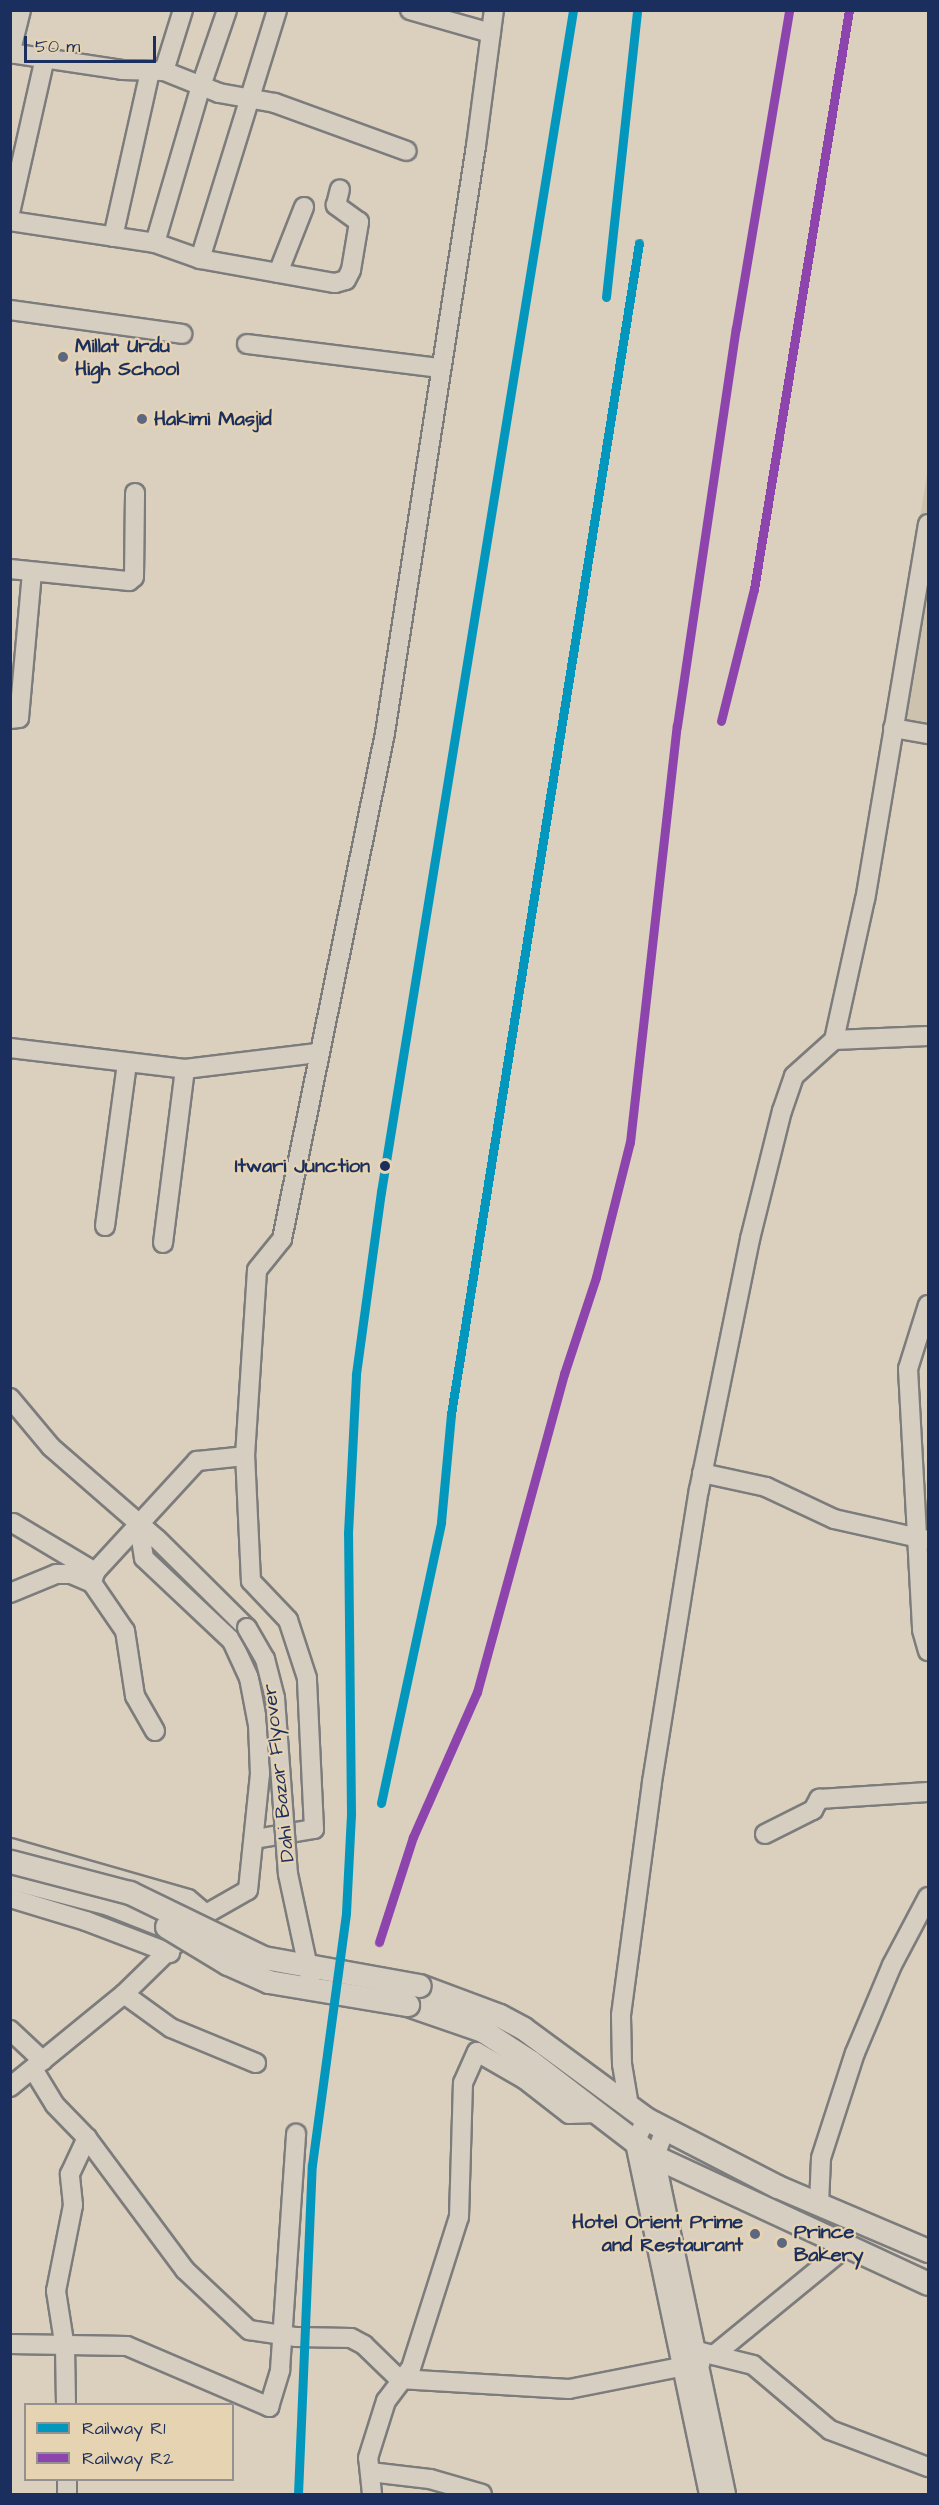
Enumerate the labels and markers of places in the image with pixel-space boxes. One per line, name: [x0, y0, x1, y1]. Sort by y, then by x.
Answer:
place label: Millat Urdu High School: [75, 334, 179, 381]
marker: Millat Urdu High School: [56, 350, 70, 364]
place label: Hakimi Masjid: [154, 407, 272, 431]
marker: Hakimi Masjid: [135, 412, 149, 426]
place label: Itwari Junction: [235, 1154, 370, 1178]
marker: Itwari Junction: [375, 1156, 395, 1176]
place label: Hotel Orient Prime and Restaurant: [572, 2210, 743, 2257]
place label: Prince Bakery: [794, 2220, 864, 2267]
marker: Hotel Orient Prime and Restaurant: [748, 2227, 762, 2241]
marker: Prince Bakery: [775, 2236, 789, 2250]

